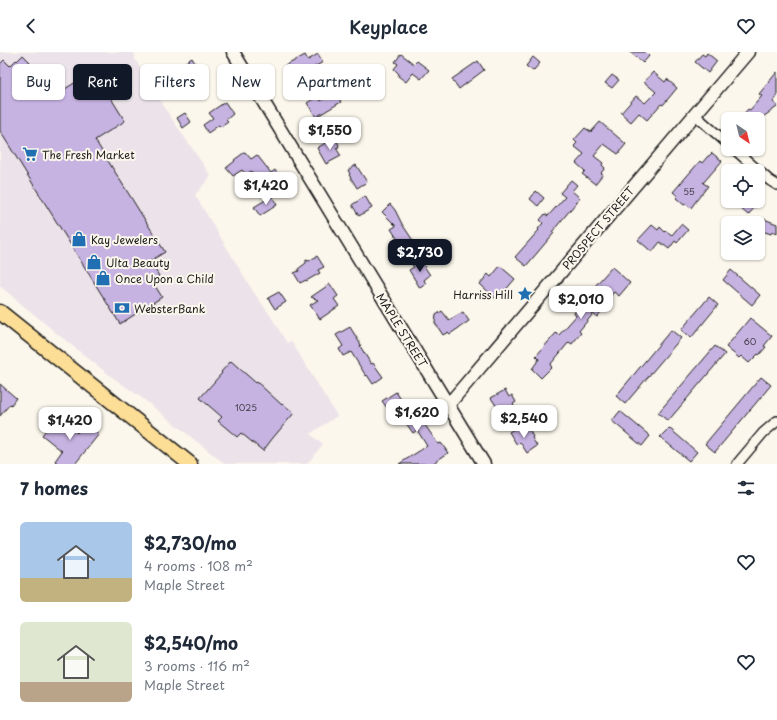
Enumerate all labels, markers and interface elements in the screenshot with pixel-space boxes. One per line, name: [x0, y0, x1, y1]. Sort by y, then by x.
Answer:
text: Keyplace: [349, 13, 428, 40]
icon: back: [20, 15, 42, 37]
icon: heart: [735, 15, 757, 37]
chip: Buy: [12, 64, 65, 100]
chip: Rent: [73, 64, 132, 100]
chip: Filters: [140, 64, 209, 100]
chip: New: [217, 64, 275, 100]
chip: Apartment: [283, 64, 385, 100]
north arrow: [721, 112, 765, 156]
map controls: [721, 112, 765, 260]
pin: $1,550: [297, 117, 363, 151]
text: $1,550: [308, 120, 352, 139]
supermarket icon: The Fresh Market: [21, 145, 39, 163]
place label: The Fresh Market: [42, 146, 135, 163]
button: locate: [721, 164, 765, 208]
pin: $1,420: [233, 172, 299, 206]
text: $1,420: [244, 175, 288, 194]
street label: PROSPECT STREET: [558, 182, 638, 273]
house number: 55: [683, 184, 695, 198]
button: layers: [721, 216, 765, 260]
shop icon: Kay Jewelers: [70, 230, 88, 248]
place label: Kay Jewelers: [91, 231, 158, 248]
pin: $2,730: [387, 239, 453, 273]
text: $2,730: [397, 242, 443, 261]
shop icon: Ulta Beauty: [85, 253, 103, 271]
place label: Ulta Beauty: [106, 254, 170, 271]
shop icon: Once Upon a Child: [94, 269, 112, 287]
place label: Once Upon a Child: [115, 270, 213, 287]
place icon: Harriss Hill: [516, 285, 534, 303]
place label: Harriss Hill: [453, 286, 513, 303]
pin: $2,010: [548, 286, 614, 320]
street label: MAPLE STREET: [372, 289, 432, 371]
text: $2,010: [558, 289, 604, 308]
bank icon: WebsterBank: [113, 299, 131, 317]
place label: WebsterBank: [134, 300, 206, 317]
house number: 60: [744, 334, 757, 348]
pin: $1,620: [384, 399, 450, 433]
house number: 1025: [235, 400, 257, 414]
text: $1,620: [395, 402, 439, 421]
pin: $2,540: [491, 405, 557, 439]
pin: $1,420: [37, 407, 103, 441]
text: $2,540: [500, 408, 548, 427]
text: $1,420: [48, 410, 92, 429]
text: 7 homes: [20, 475, 88, 501]
icon: filters: [735, 477, 757, 499]
text: $2,730/mo: [144, 530, 236, 556]
icon: home: [52, 538, 100, 586]
icon: heart: [735, 551, 757, 573]
text: 4 rooms · 108 m²: [144, 556, 253, 575]
text: Maple Street: [144, 575, 225, 594]
text: $2,540/mo: [144, 630, 238, 656]
icon: home: [52, 638, 100, 686]
icon: heart: [735, 651, 757, 673]
text: 3 rooms · 116 m²: [144, 656, 250, 675]
text: Maple Street: [144, 675, 225, 694]

